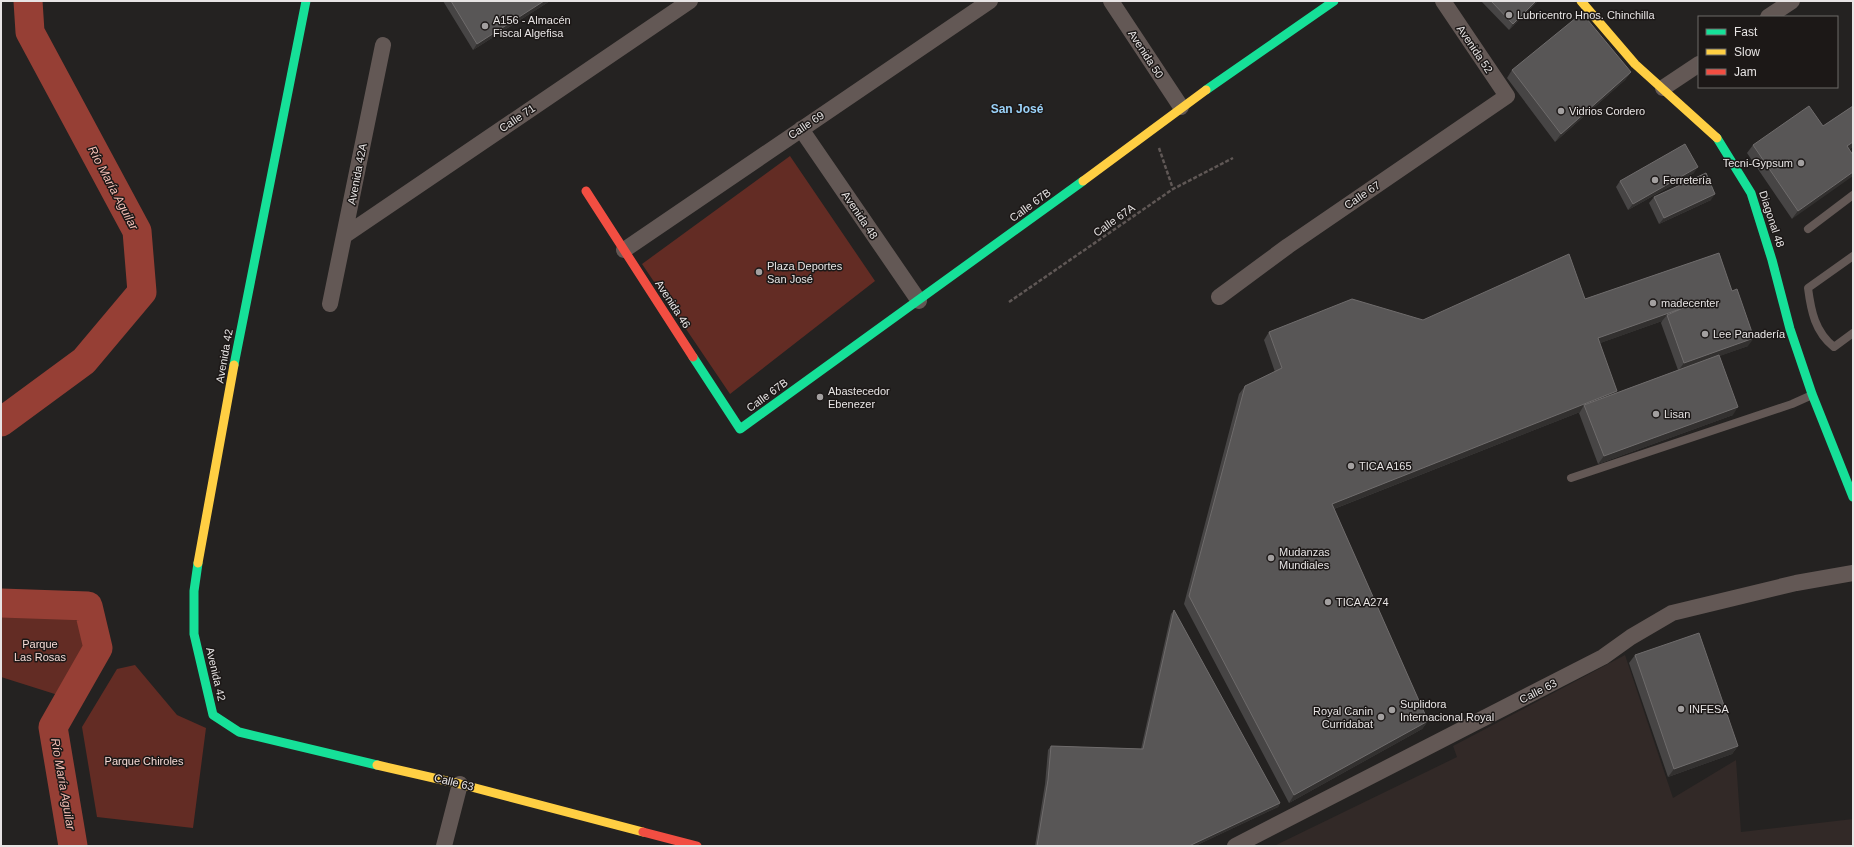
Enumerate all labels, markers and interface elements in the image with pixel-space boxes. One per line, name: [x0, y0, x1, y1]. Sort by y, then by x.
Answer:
place label: Lubricentro Hnos. Chinchilla: [1517, 9, 1655, 21]
marker: Lubricentro Hnos. Chinchilla: [1504, 10, 1514, 20]
place label: A156 - Almacén Fiscal Algefisa: [493, 14, 571, 39]
legend: [1698, 16, 1838, 88]
marker: A156 - Almacén Fiscal Algefisa: [480, 21, 490, 31]
street label: Avenida 52: [1455, 23, 1495, 75]
text: Fast: [1734, 25, 1758, 39]
street label: Avenida 50: [1126, 28, 1166, 80]
text: Slow: [1734, 45, 1760, 59]
text: Jam: [1734, 65, 1757, 79]
street label: Calle 71: [497, 102, 537, 134]
district label: San José: [991, 102, 1044, 116]
place label: Vidrios Cordero: [1569, 105, 1645, 117]
marker: Vidrios Cordero: [1556, 106, 1566, 116]
street label: Calle 69: [786, 109, 826, 141]
street label: Avenida 42A: [345, 142, 369, 206]
water label: Río María Aguilar: [85, 144, 141, 233]
place label: Tecni-Gypsum: [1723, 157, 1793, 169]
marker: Tecni-Gypsum: [1796, 158, 1806, 168]
place label: Ferretería: [1663, 174, 1712, 186]
marker: Ferretería: [1650, 175, 1660, 185]
street label: Calle 67: [1342, 179, 1382, 211]
street label: Calle 67B: [1007, 186, 1053, 224]
street label: Avenida 48: [840, 189, 880, 241]
street label: Diagonal 48: [1757, 189, 1787, 249]
street label: Calle 67A: [1091, 201, 1138, 239]
place label: Plaza Deportes San José: [767, 260, 843, 285]
marker: Plaza Deportes San José: [754, 267, 764, 277]
street label: Avenida 46: [653, 278, 693, 330]
place label: madecenter: [1661, 297, 1719, 309]
marker: madecenter: [1648, 298, 1658, 308]
street label: Avenida 42: [213, 328, 235, 384]
place label: Lee Panadería: [1713, 328, 1786, 340]
marker: Lee Panadería: [1700, 329, 1710, 339]
street label: Calle 67B: [744, 376, 790, 414]
place label: Abastecedor Ebenezer: [828, 385, 890, 410]
marker: Abastecedor Ebenezer: [815, 392, 825, 402]
place label: Lisan: [1664, 408, 1690, 420]
marker: Lisan: [1651, 409, 1661, 419]
place label: TICA A165: [1359, 460, 1412, 472]
marker: TICA A165: [1346, 461, 1356, 471]
place label: Mudanzas Mundiales: [1279, 546, 1330, 571]
marker: Mudanzas Mundiales: [1266, 553, 1276, 563]
place label: TICA A274: [1336, 596, 1389, 608]
marker: TICA A274: [1323, 597, 1333, 607]
park label: Parque Las Rosas: [14, 638, 66, 663]
street label: Avenida 42: [204, 646, 228, 702]
street label: Calle 63: [1517, 676, 1559, 706]
place label: Suplidora Internacional Royal: [1400, 698, 1494, 723]
place label: INFESA: [1689, 703, 1729, 715]
marker: INFESA: [1676, 704, 1686, 714]
place label: Royal Canin Curridabat: [1313, 705, 1373, 730]
marker: Suplidora Internacional Royal: [1387, 705, 1397, 715]
marker: Royal Canin Curridabat: [1376, 712, 1386, 722]
water label: Río María Aguilar: [48, 737, 78, 832]
park label: Parque Chiroles: [105, 755, 184, 767]
street label: Calle 63: [433, 771, 475, 793]

